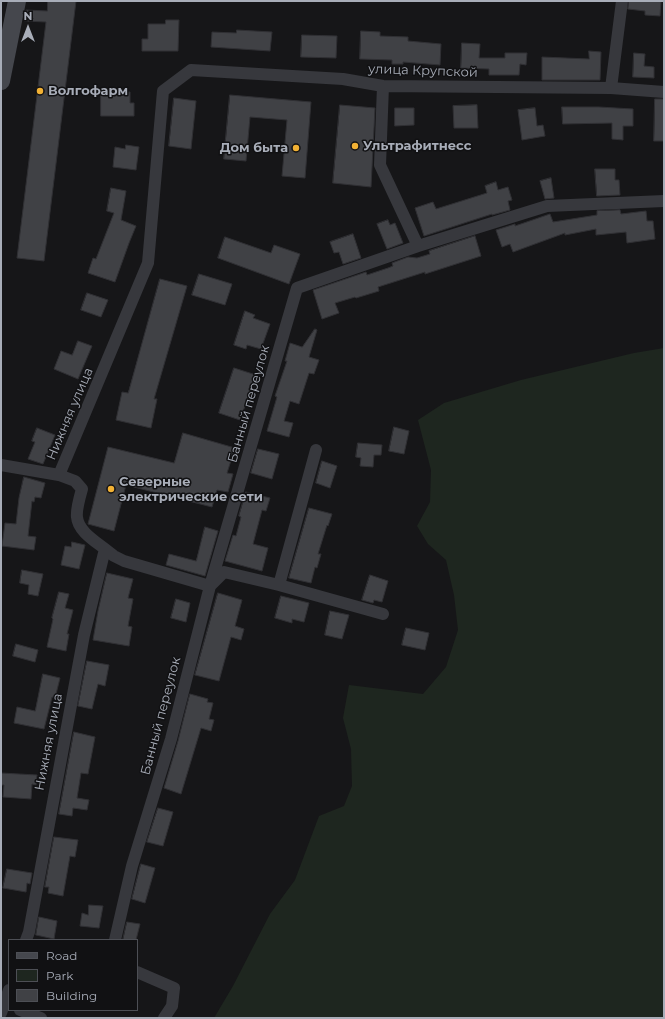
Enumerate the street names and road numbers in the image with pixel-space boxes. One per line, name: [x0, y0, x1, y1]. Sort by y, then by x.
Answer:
street label: улица Крупской: [368, 61, 478, 81]
street label: Банный переулок: [225, 343, 273, 465]
street label: Нижняя улица: [44, 365, 96, 463]
street label: Банный переулок: [138, 655, 184, 777]
street label: Нижняя улица: [32, 692, 66, 792]

